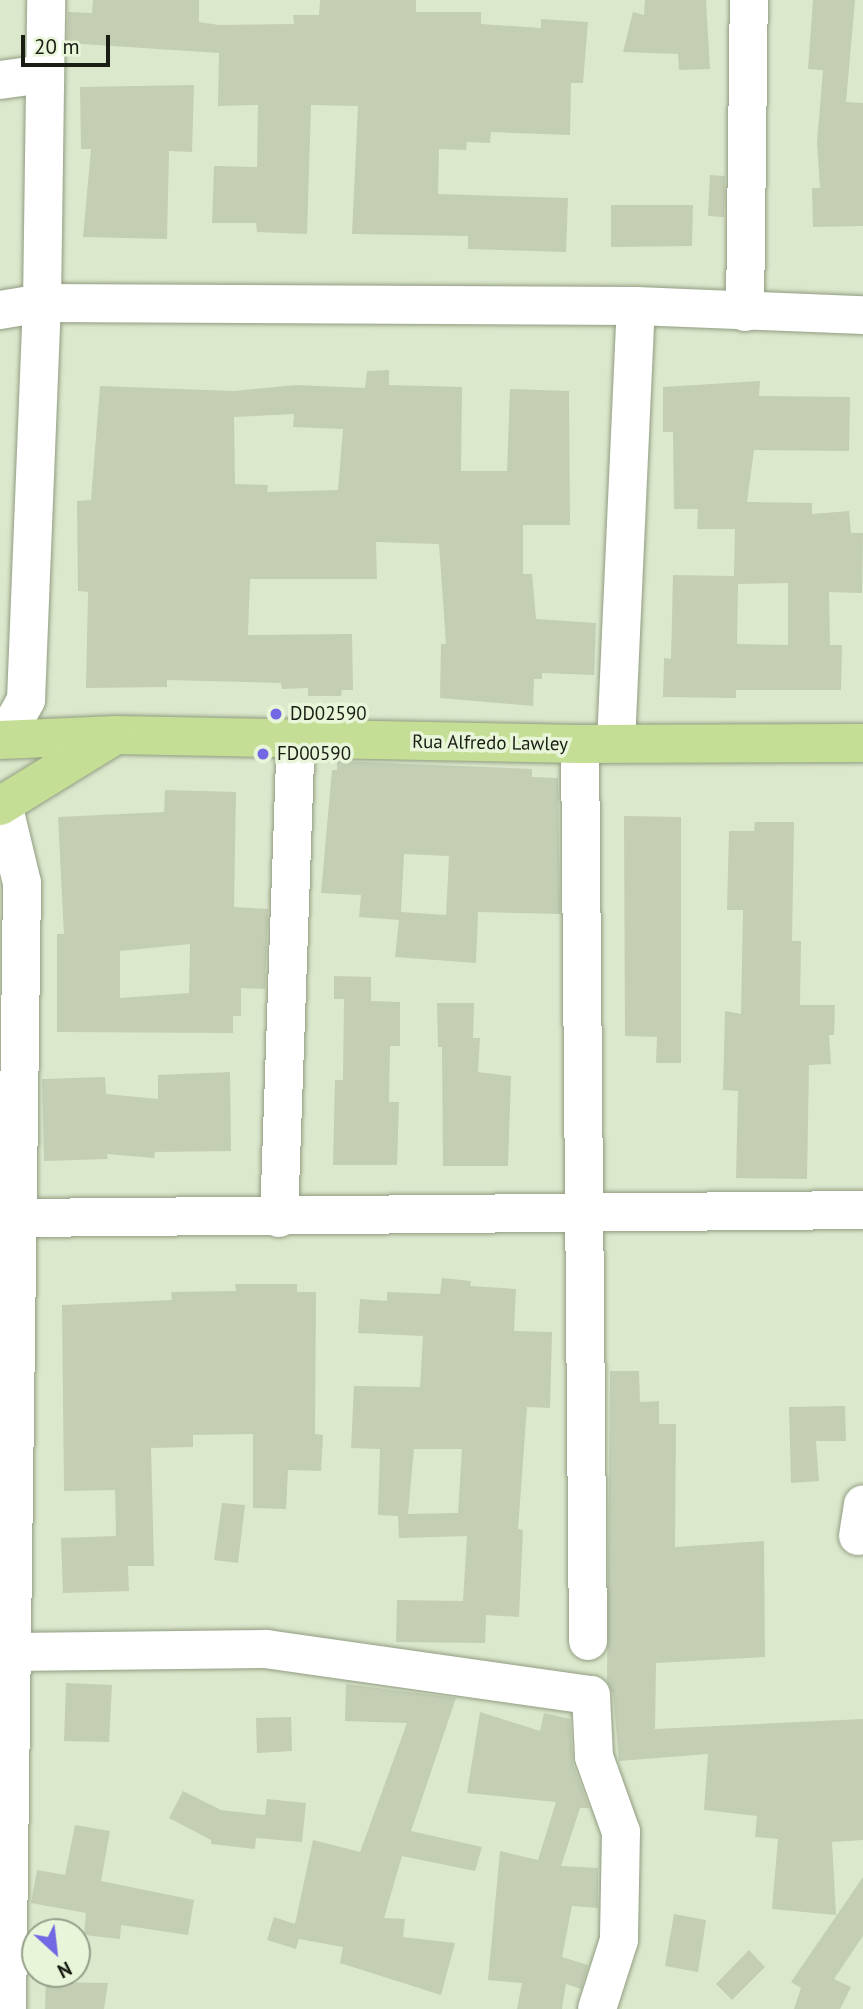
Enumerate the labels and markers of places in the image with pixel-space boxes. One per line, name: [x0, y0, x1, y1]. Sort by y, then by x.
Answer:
place label: DD02590: [290, 703, 367, 725]
marker: DD02590: [268, 706, 284, 722]
place label: FD00590: [277, 743, 351, 765]
marker: FD00590: [255, 746, 271, 762]

